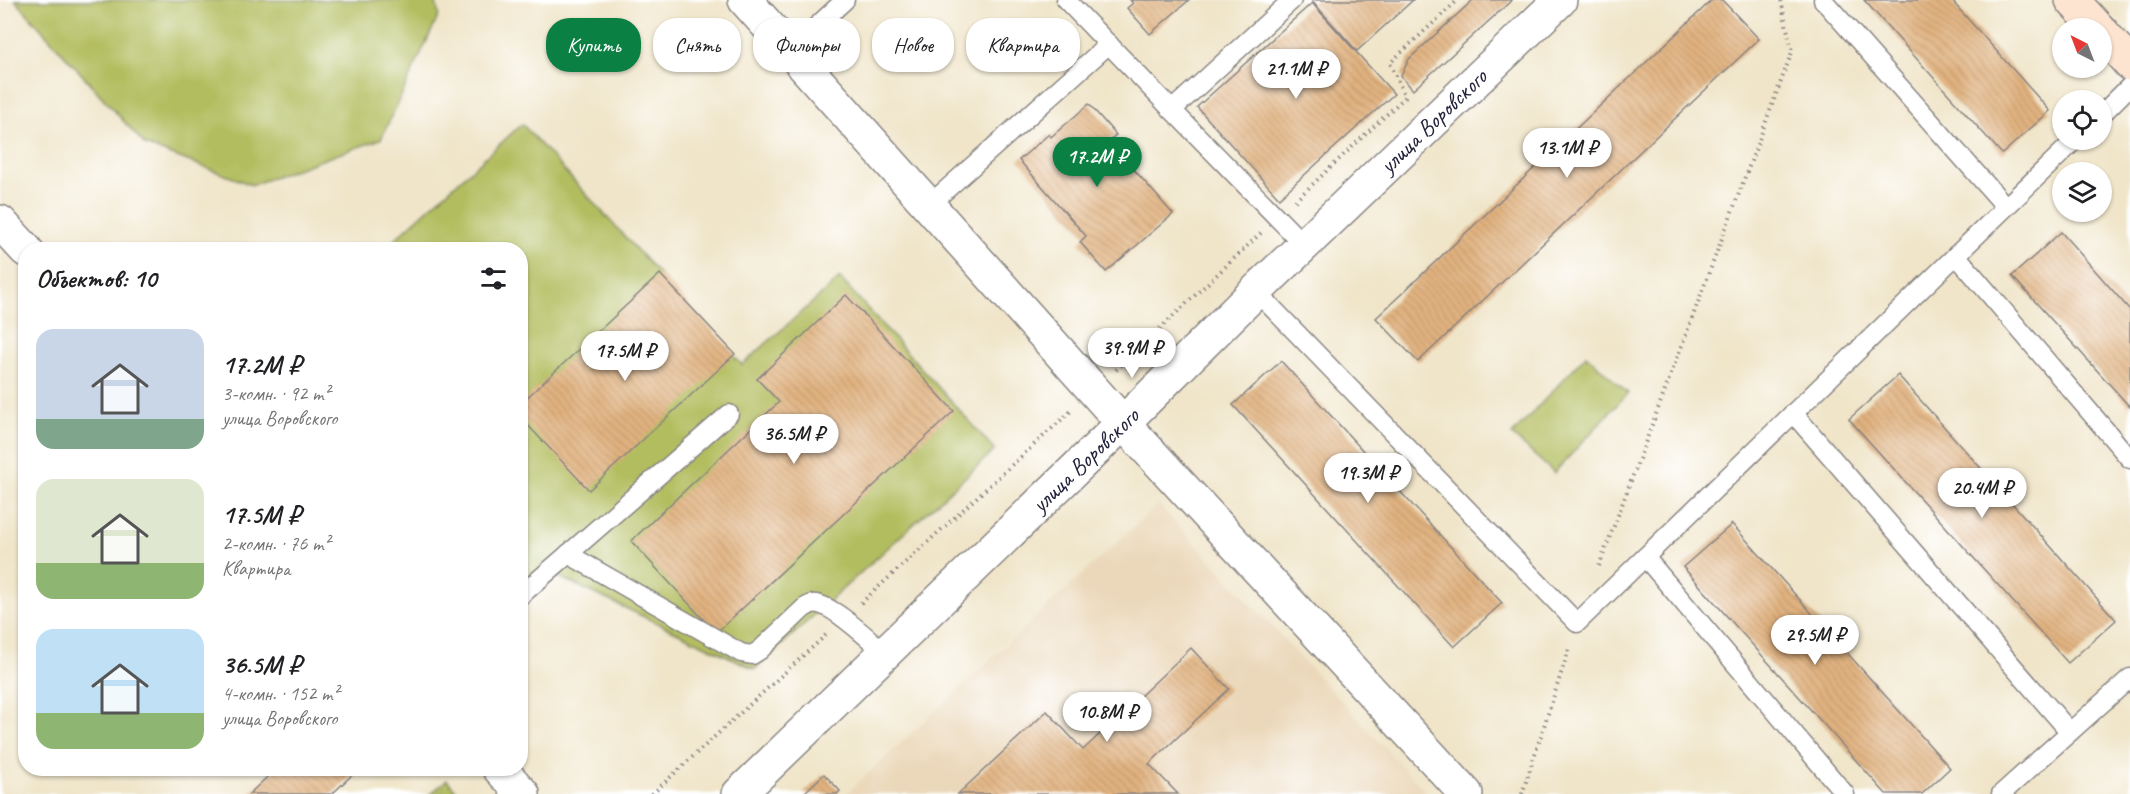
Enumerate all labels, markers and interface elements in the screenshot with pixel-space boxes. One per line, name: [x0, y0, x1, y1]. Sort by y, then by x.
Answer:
chip: Купить: [546, 18, 641, 72]
chip: Снять: [653, 18, 741, 72]
chip: Фильтры: [753, 18, 860, 72]
chip: Новое: [872, 18, 954, 72]
chip: Квартира: [966, 18, 1080, 72]
north arrow: [2052, 18, 2112, 78]
map controls: [2052, 18, 2112, 222]
pin: 21.1M ₽: [1241, 49, 1351, 100]
text: 21.1M ₽: [1266, 56, 1326, 81]
street label: улица Воровского: [1371, 61, 1494, 181]
button: locate: [2052, 90, 2112, 150]
pin: 13.1M ₽: [1512, 128, 1622, 179]
text: 13.1M ₽: [1537, 135, 1597, 160]
pin: 17.2M ₽: [1042, 137, 1152, 188]
text: 17.2M ₽: [1067, 144, 1127, 169]
button: layers: [2052, 162, 2112, 222]
text: Объектов: 10: [36, 262, 156, 295]
icon: filters: [477, 262, 510, 295]
pin: 39.9M ₽: [1077, 328, 1187, 379]
pin: 17.5M ₽: [570, 331, 680, 382]
text: 39.9M ₽: [1102, 335, 1162, 360]
text: 17.5M ₽: [595, 338, 655, 363]
text: 17.2M ₽: [222, 348, 301, 381]
icon: home: [84, 353, 156, 425]
text: 3-комн. · 92 m²: [222, 381, 330, 406]
street label: улица Воровского: [1023, 400, 1146, 520]
text: улица Воровского: [222, 406, 337, 431]
pin: 36.5M ₽: [739, 414, 849, 465]
text: 36.5M ₽: [764, 421, 824, 446]
pin: 19.3M ₽: [1313, 453, 1423, 504]
text: 19.3M ₽: [1338, 460, 1398, 485]
pin: 20.4M ₽: [1927, 468, 2037, 519]
text: 20.4M ₽: [1952, 475, 2012, 500]
text: 17.5M ₽: [222, 498, 300, 531]
icon: home: [84, 503, 156, 575]
text: 2-комн. · 76 m²: [222, 531, 330, 556]
text: Квартира: [222, 556, 290, 581]
pin: 29.5M ₽: [1760, 615, 1870, 666]
text: 29.5M ₽: [1785, 622, 1845, 647]
text: 36.5M ₽: [222, 648, 301, 681]
icon: home: [84, 653, 156, 725]
text: 4-комн. · 152 m²: [222, 681, 339, 706]
pin: 10.8M ₽: [1052, 692, 1162, 743]
text: 10.8M ₽: [1077, 699, 1137, 724]
text: улица Воровского: [222, 706, 337, 731]

